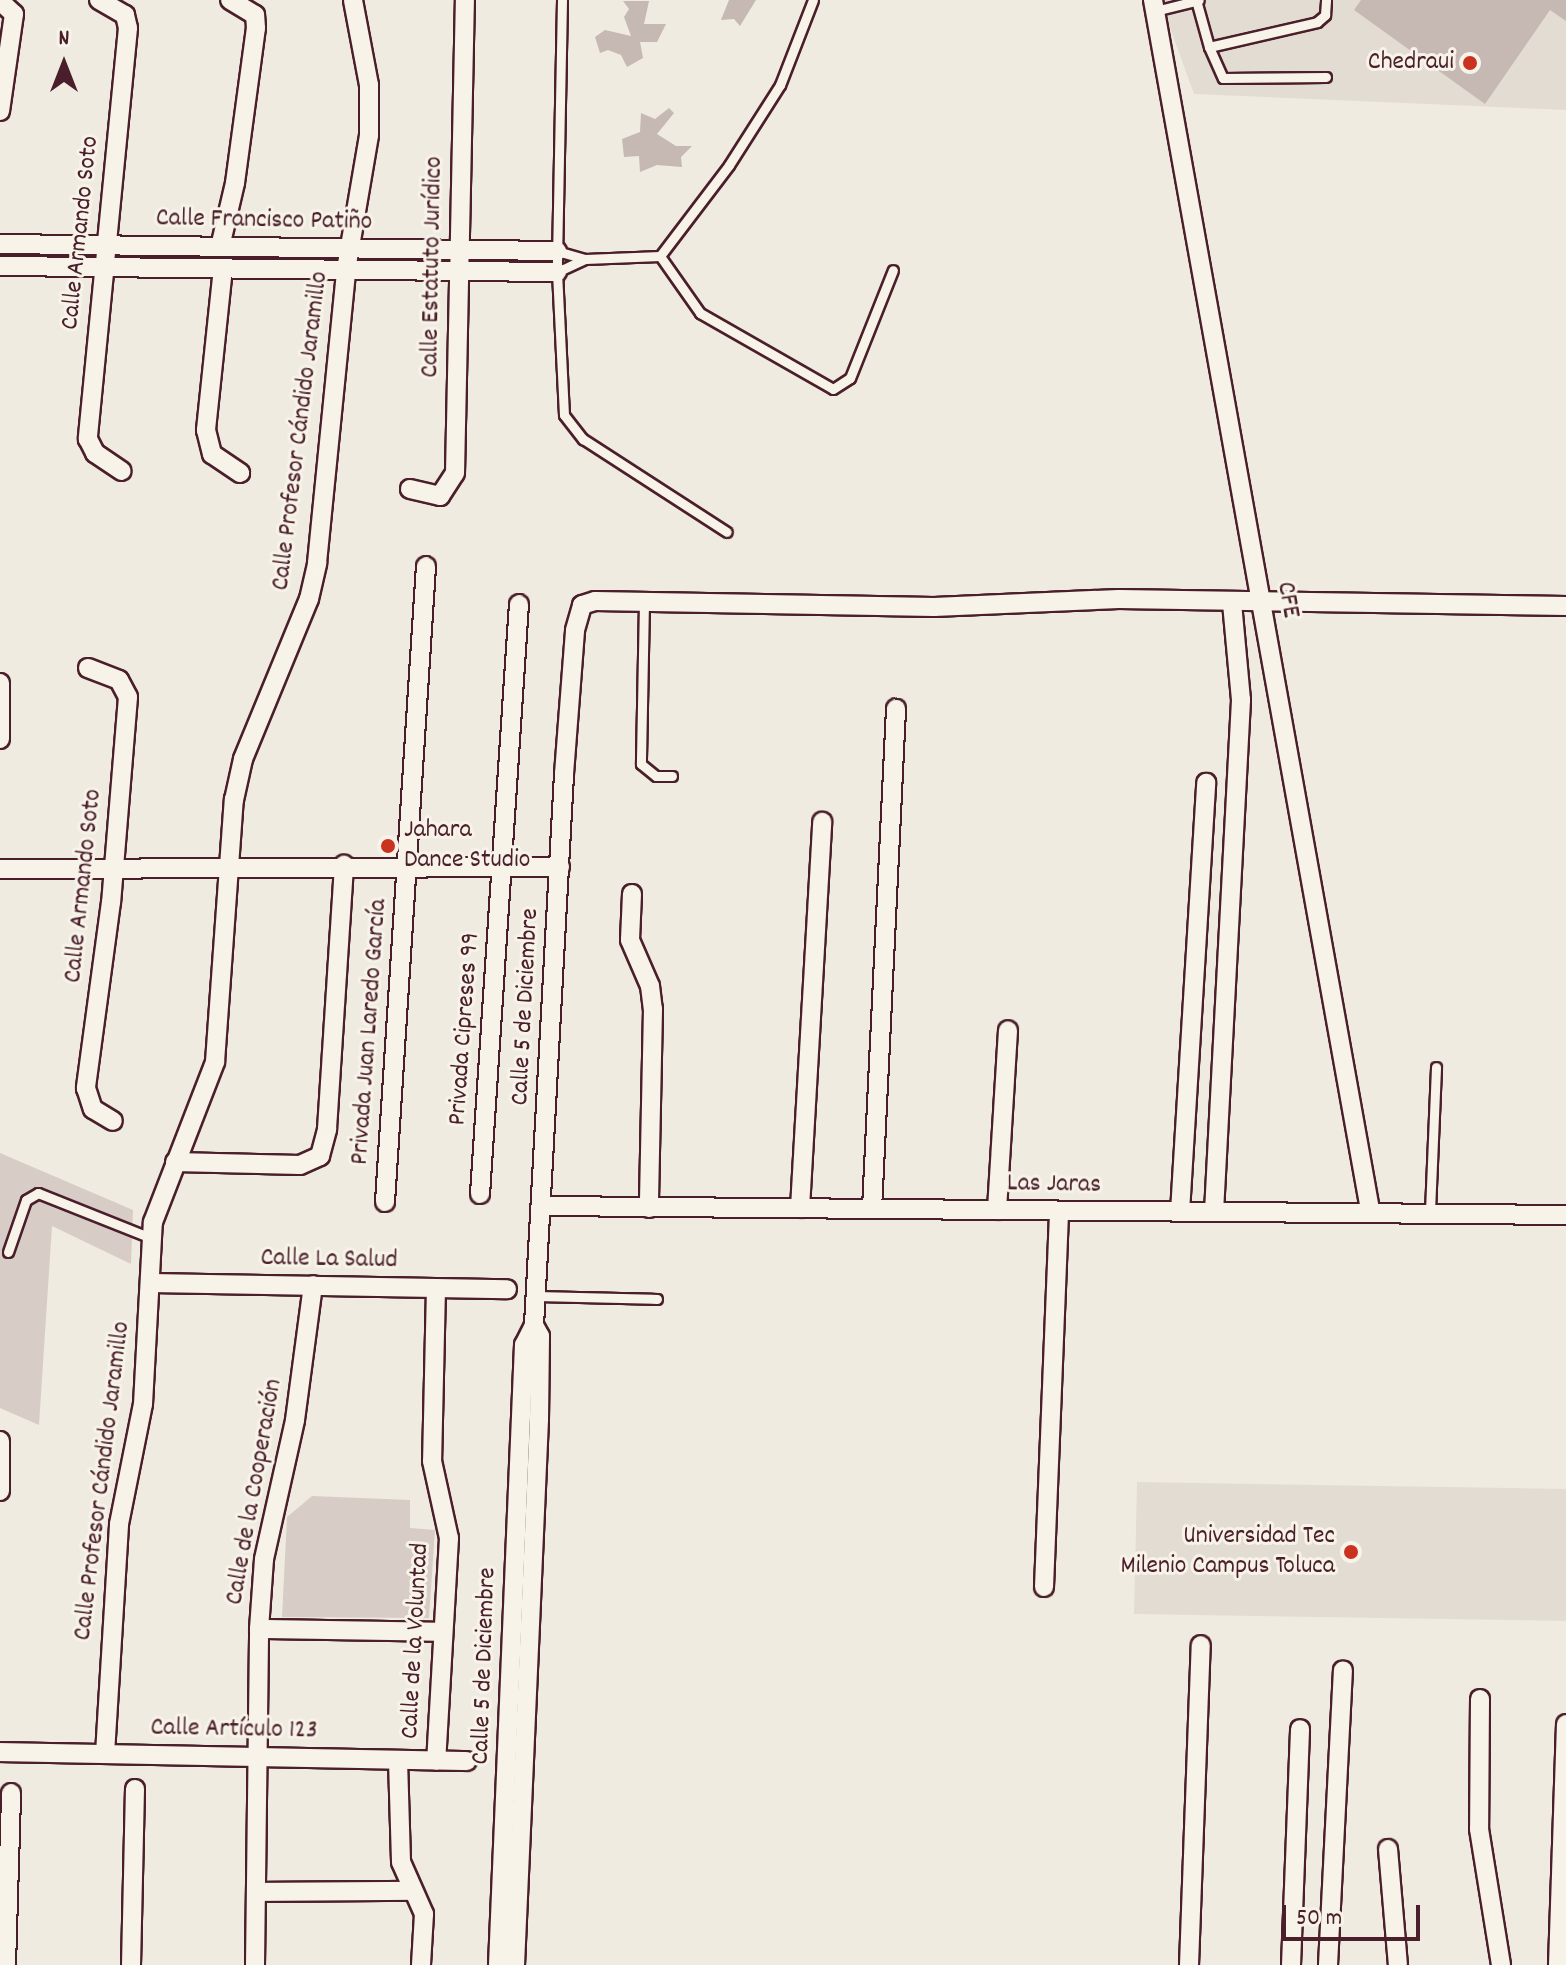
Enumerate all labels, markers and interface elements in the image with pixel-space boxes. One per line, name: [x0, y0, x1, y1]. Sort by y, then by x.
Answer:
north arrow: [24, 24, 104, 104]
text: N: [59, 24, 69, 55]
place label: Chedraui: [1368, 47, 1454, 79]
marker: Chedraui: [1461, 54, 1479, 72]
street label: Calle Armando Soto: [55, 135, 107, 331]
street label: Calle Estatuto Jurídico: [415, 156, 451, 378]
street label: Calle Francisco Patiño: [156, 204, 372, 238]
street label: Calle Profesor Cándido Jaramillo: [266, 270, 336, 592]
street label: CFE: [1268, 579, 1306, 621]
street label: Calle Armando Soto: [58, 788, 110, 984]
place label: Jahara Dance Studio: [404, 815, 530, 876]
marker: Jahara Dance Studio: [379, 837, 397, 855]
street label: Privada Juan Laredo García: [345, 898, 395, 1166]
street label: Calle 5 de Diciembre: [505, 908, 547, 1106]
street label: Privada Cipreses 99: [443, 931, 487, 1127]
street label: Las Jaras: [1007, 1169, 1101, 1201]
street label: Calle La Salud: [260, 1243, 398, 1277]
street label: Calle Profesor Cándido Jaramillo: [68, 1320, 138, 1642]
street label: Calle de la Cooperación: [220, 1377, 290, 1607]
place label: Universidad Tec Milenio Campus Toluca: [1120, 1521, 1335, 1582]
street label: Calle de la Voluntad: [395, 1542, 437, 1740]
marker: Universidad Tec Milenio Campus Toluca: [1342, 1543, 1360, 1561]
street label: Calle 5 de Diciembre: [466, 1567, 504, 1765]
street label: Calle Artículo 123: [150, 1713, 318, 1747]
scale bar: [1286, 1889, 1424, 1939]
text: 50 m: [1296, 1902, 1342, 1936]

